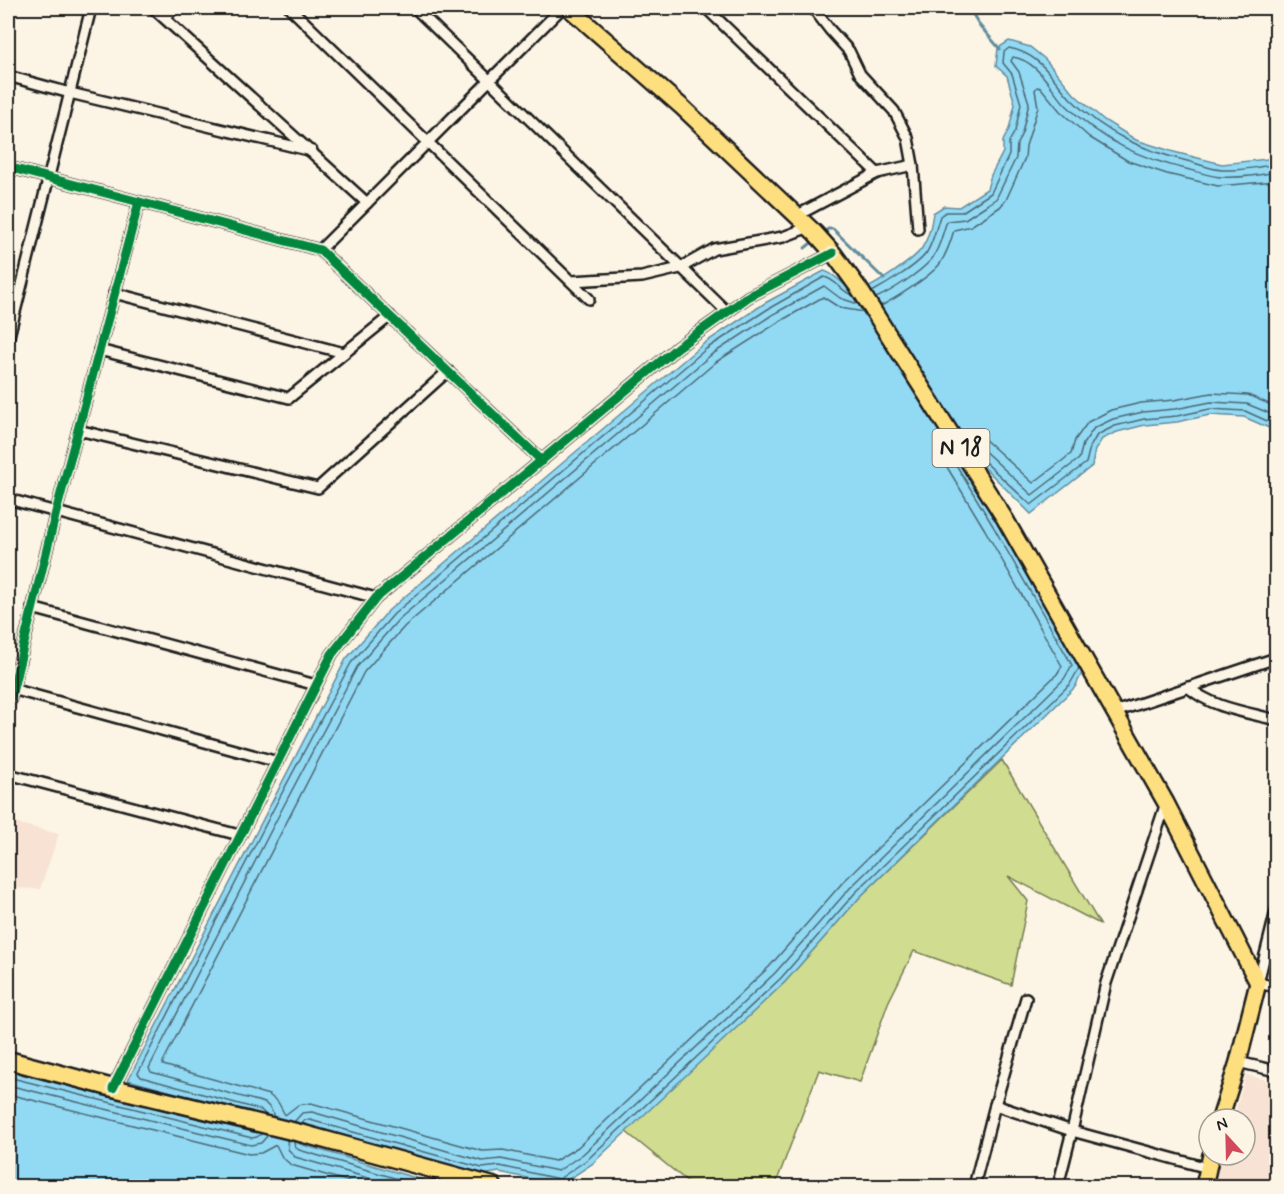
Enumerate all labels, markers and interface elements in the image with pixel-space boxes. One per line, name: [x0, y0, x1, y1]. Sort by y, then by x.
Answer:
road number: N 18: [932, 429, 990, 467]
north arrow: [1197, 1107, 1257, 1167]
text: N: [1213, 1113, 1231, 1136]

